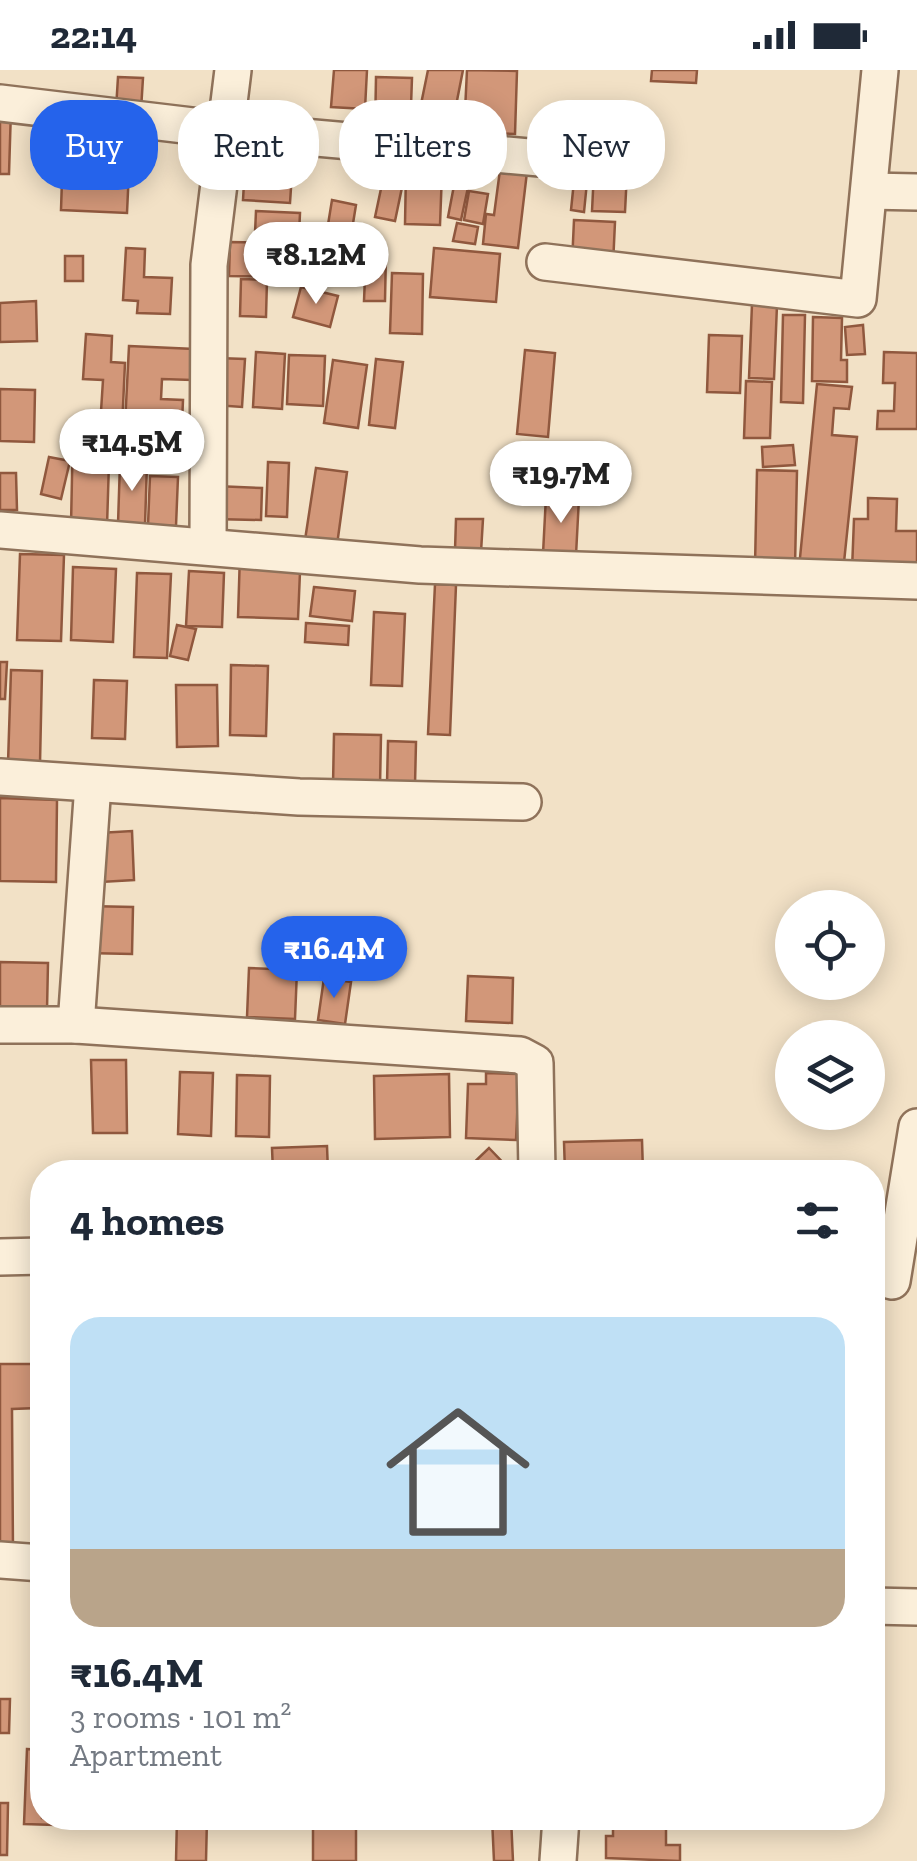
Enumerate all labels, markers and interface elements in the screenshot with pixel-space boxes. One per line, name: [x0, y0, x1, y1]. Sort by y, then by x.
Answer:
text: 22:14: [50, 12, 137, 58]
chip: Buy: [30, 100, 158, 190]
chip: Rent: [178, 100, 319, 190]
chip: Filters: [339, 100, 507, 190]
chip: New: [527, 100, 665, 190]
pin: ₹8.12M: [235, 222, 397, 307]
text: ₹8.12M: [266, 235, 366, 273]
pin: ₹14.5M: [51, 409, 213, 494]
text: ₹14.5M: [81, 422, 183, 460]
pin: ₹19.7M: [480, 441, 642, 526]
text: ₹19.7M: [512, 454, 610, 492]
map controls: [775, 890, 885, 1130]
button: locate: [775, 890, 885, 1000]
pin: ₹16.4M: [253, 916, 415, 1001]
text: ₹16.4M: [283, 929, 385, 967]
button: layers: [775, 1020, 885, 1130]
icon: filters: [790, 1193, 845, 1248]
text: 4 homes: [70, 1195, 225, 1246]
icon: home: [368, 1382, 548, 1562]
text: ₹16.4M: [70, 1647, 203, 1698]
text: 3 rooms · 101 m²: [70, 1698, 291, 1736]
text: Apartment: [70, 1736, 222, 1774]

